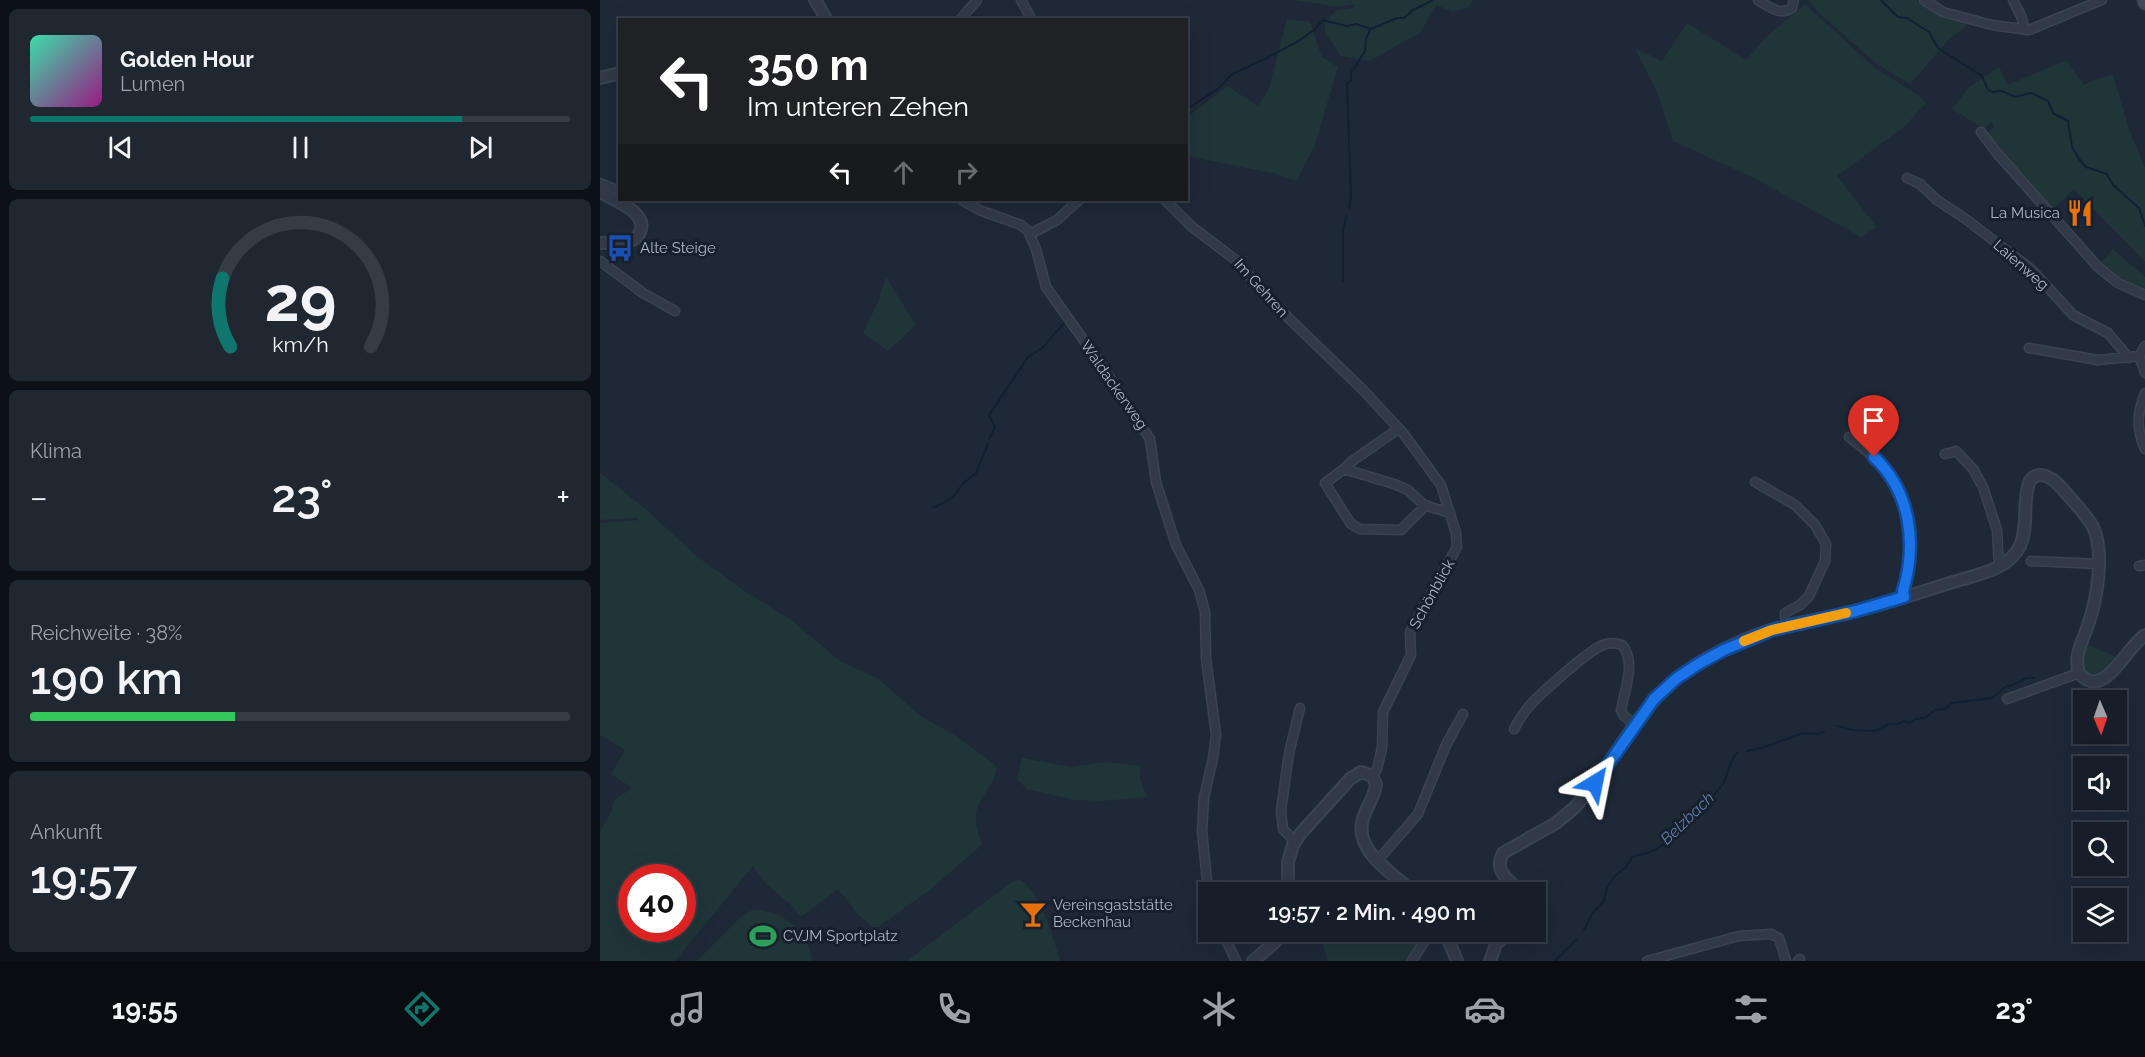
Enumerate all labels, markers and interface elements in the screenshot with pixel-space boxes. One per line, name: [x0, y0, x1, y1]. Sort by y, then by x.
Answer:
text: 350 m: [747, 41, 869, 90]
icon: left: [648, 42, 726, 120]
text: Golden Hour: [120, 46, 254, 72]
text: Lumen: [120, 72, 185, 96]
text: Im unteren Zehen: [747, 91, 969, 122]
icon: previous: [104, 131, 137, 164]
icon: pause: [284, 131, 317, 164]
icon: next: [464, 131, 497, 164]
icon: left: [824, 156, 857, 189]
icon: ahead: [887, 156, 920, 189]
icon: right: [950, 156, 983, 189]
restaurant icon: La Musica: [2065, 198, 2095, 228]
place label: La Musica: [1990, 204, 2060, 222]
bus stop icon: Alte Steige: [605, 233, 635, 263]
street label: Laienweg: [1990, 236, 2052, 294]
place label: Alte Steige: [640, 239, 716, 257]
street label: Im Gehren: [1230, 255, 1292, 321]
text: 29: [264, 262, 336, 336]
text: km/h: [272, 333, 328, 358]
street label: Waldackerweg: [1077, 337, 1151, 433]
pin: [1848, 395, 1899, 457]
icon: arrive: [1857, 404, 1890, 437]
text: Klima: [30, 439, 82, 463]
text: 23°: [272, 470, 333, 523]
text: −: [30, 478, 48, 517]
text: +: [556, 478, 570, 517]
street label: Schönblick: [1406, 556, 1458, 632]
text: Reichweite · 38%: [30, 621, 182, 645]
text: 190 km: [30, 652, 183, 705]
north arrow: [2073, 690, 2127, 744]
map controls: [2073, 690, 2127, 942]
position arrow: [1563, 751, 1627, 815]
button: sound: [2073, 756, 2127, 810]
water label: Belzbach: [1657, 788, 1718, 848]
text: Ankunft: [30, 820, 103, 844]
button: search: [2073, 822, 2127, 876]
text: 19:57: [30, 851, 137, 904]
speed limit sign: 40: [618, 864, 696, 942]
button: layers: [2073, 888, 2127, 942]
place label: Vereinsgaststätte Beckenhau: [1053, 896, 1173, 931]
bar icon: Vereinsgaststätte Beckenhau: [1018, 899, 1048, 929]
text: 19:57 · 2 Min. · 490 m: [1268, 899, 1476, 925]
sports icon: CVJM Sportplatz: [748, 921, 778, 951]
place label: CVJM Sportplatz: [783, 927, 898, 945]
icon: directions: [401, 988, 443, 1030]
icon: music: [667, 988, 709, 1030]
icon: phone: [933, 988, 975, 1030]
icon: climate: [1198, 988, 1240, 1030]
icon: car: [1464, 988, 1506, 1030]
icon: filters: [1730, 988, 1772, 1030]
text: 19:55: [112, 994, 178, 1025]
text: 23°: [1995, 994, 2033, 1025]

